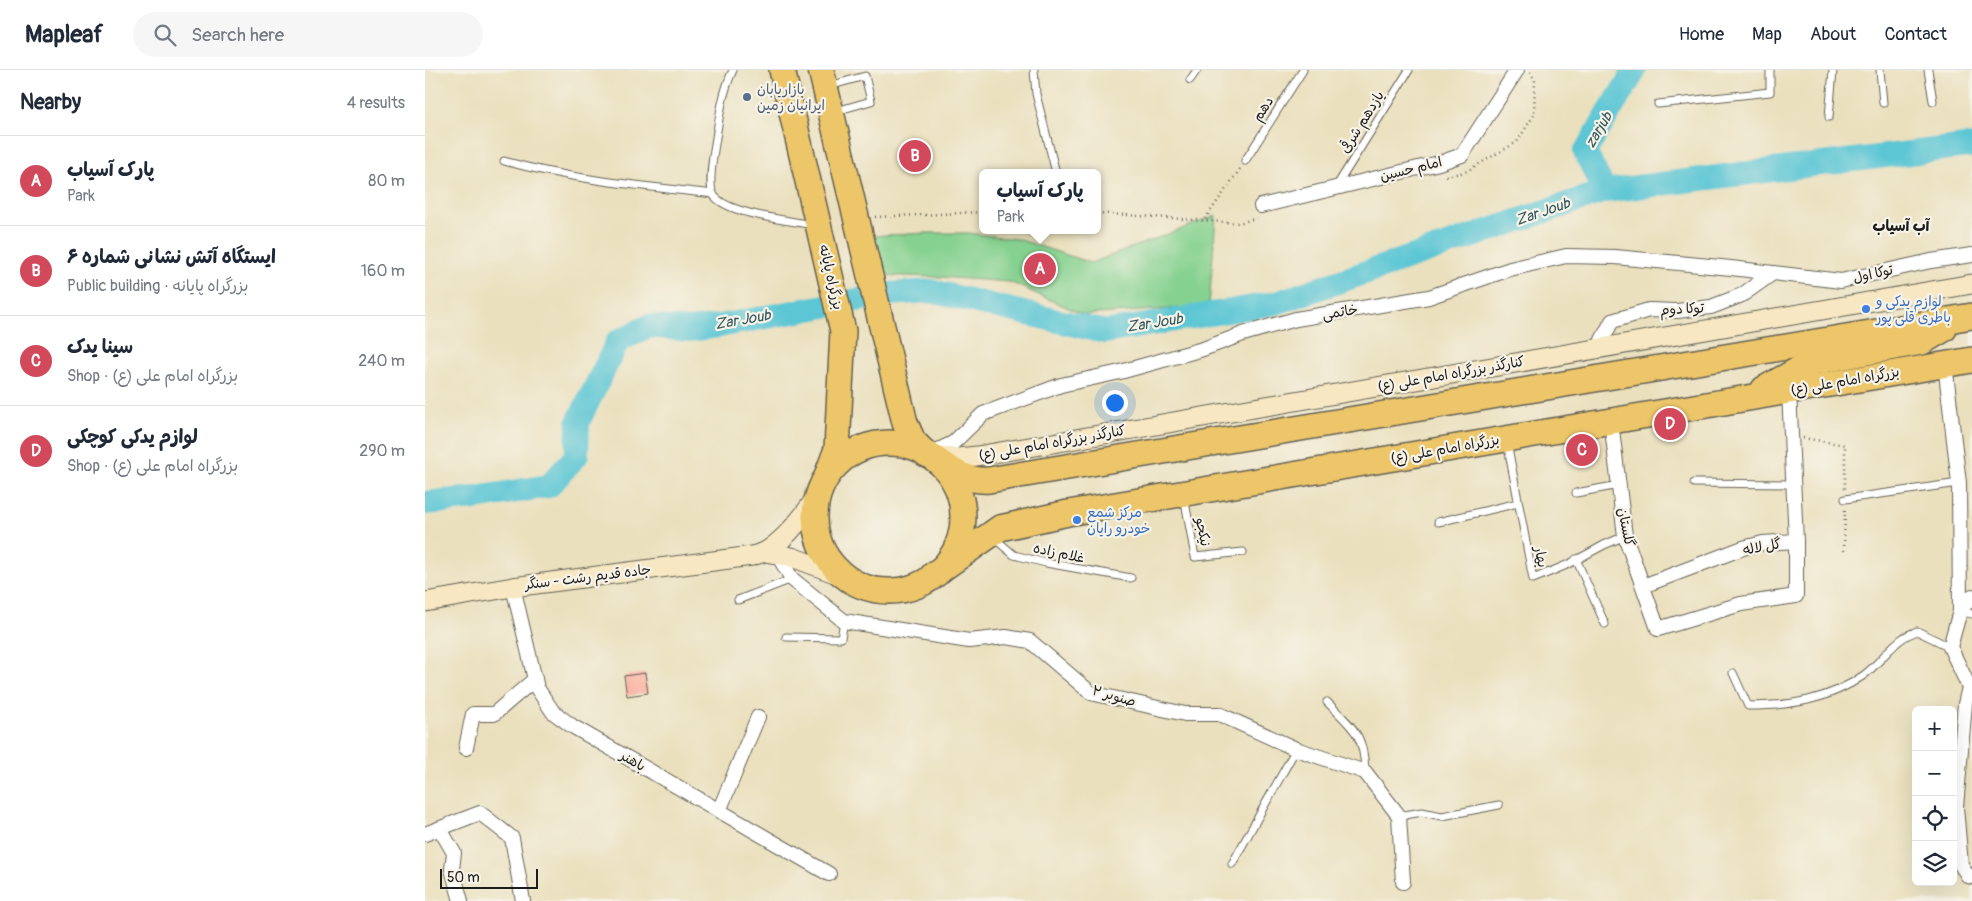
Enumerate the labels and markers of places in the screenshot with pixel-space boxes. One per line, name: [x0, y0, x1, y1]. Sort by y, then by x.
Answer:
place label: بازاریابان ایرانیان زمین: [757, 81, 825, 114]
marker: بازاریابان ایرانیان زمین: [741, 91, 753, 103]
pin: B: [899, 137, 931, 175]
pin: A: [1024, 250, 1056, 288]
place label: لوازم یدکی و باطری قلی پور: [1875, 293, 1951, 327]
marker: لوازم یدکی و باطری قلی پور: [1860, 303, 1872, 315]
pin: D: [1654, 405, 1686, 443]
pin: C: [1566, 431, 1598, 469]
place label: مرکز شمع خودرو رایان: [1087, 504, 1150, 537]
marker: مرکز شمع خودرو رایان: [1071, 514, 1083, 526]

